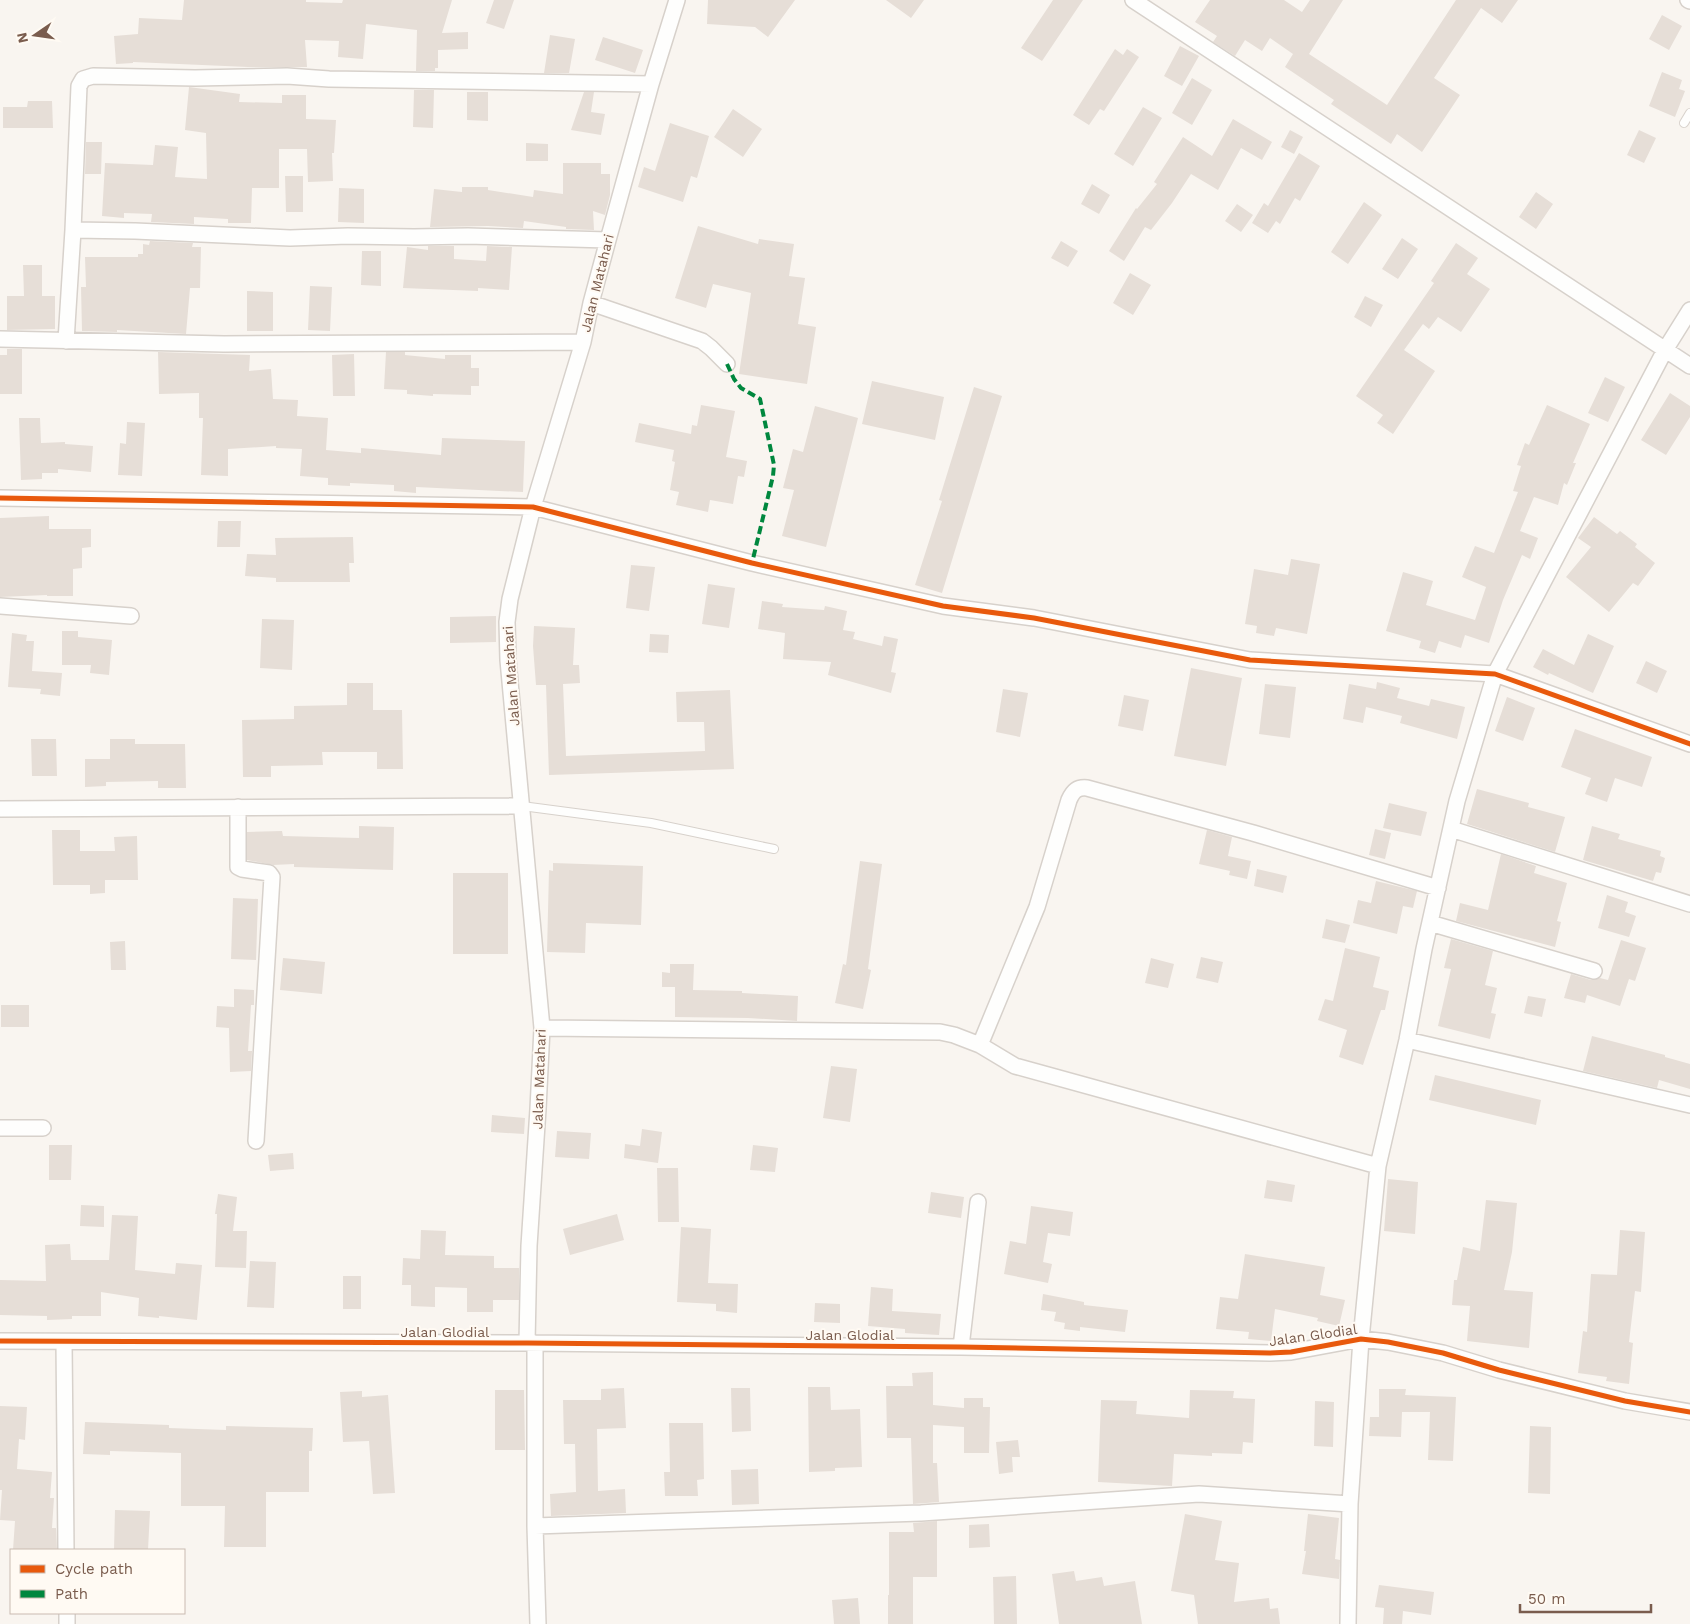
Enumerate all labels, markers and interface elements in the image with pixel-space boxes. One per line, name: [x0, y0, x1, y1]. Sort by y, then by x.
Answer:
north arrow: [10, 10, 60, 60]
text: N: [13, 31, 31, 45]
street label: Jalan Matahari: [577, 232, 617, 334]
street label: Jalan Matahari: [500, 625, 522, 727]
street label: Jalan Matahari: [529, 1028, 549, 1130]
street label: Jalan Glodial: [1268, 1321, 1359, 1349]
street label: Jalan Glodial: [401, 1324, 490, 1340]
street label: Jalan Glodial: [806, 1327, 895, 1343]
legend: [10, 1549, 185, 1614]
text: Cycle path: [55, 1560, 133, 1578]
scale bar: [1520, 1582, 1651, 1614]
text: Path: [55, 1585, 88, 1603]
text: 50 m: [1528, 1590, 1565, 1608]

